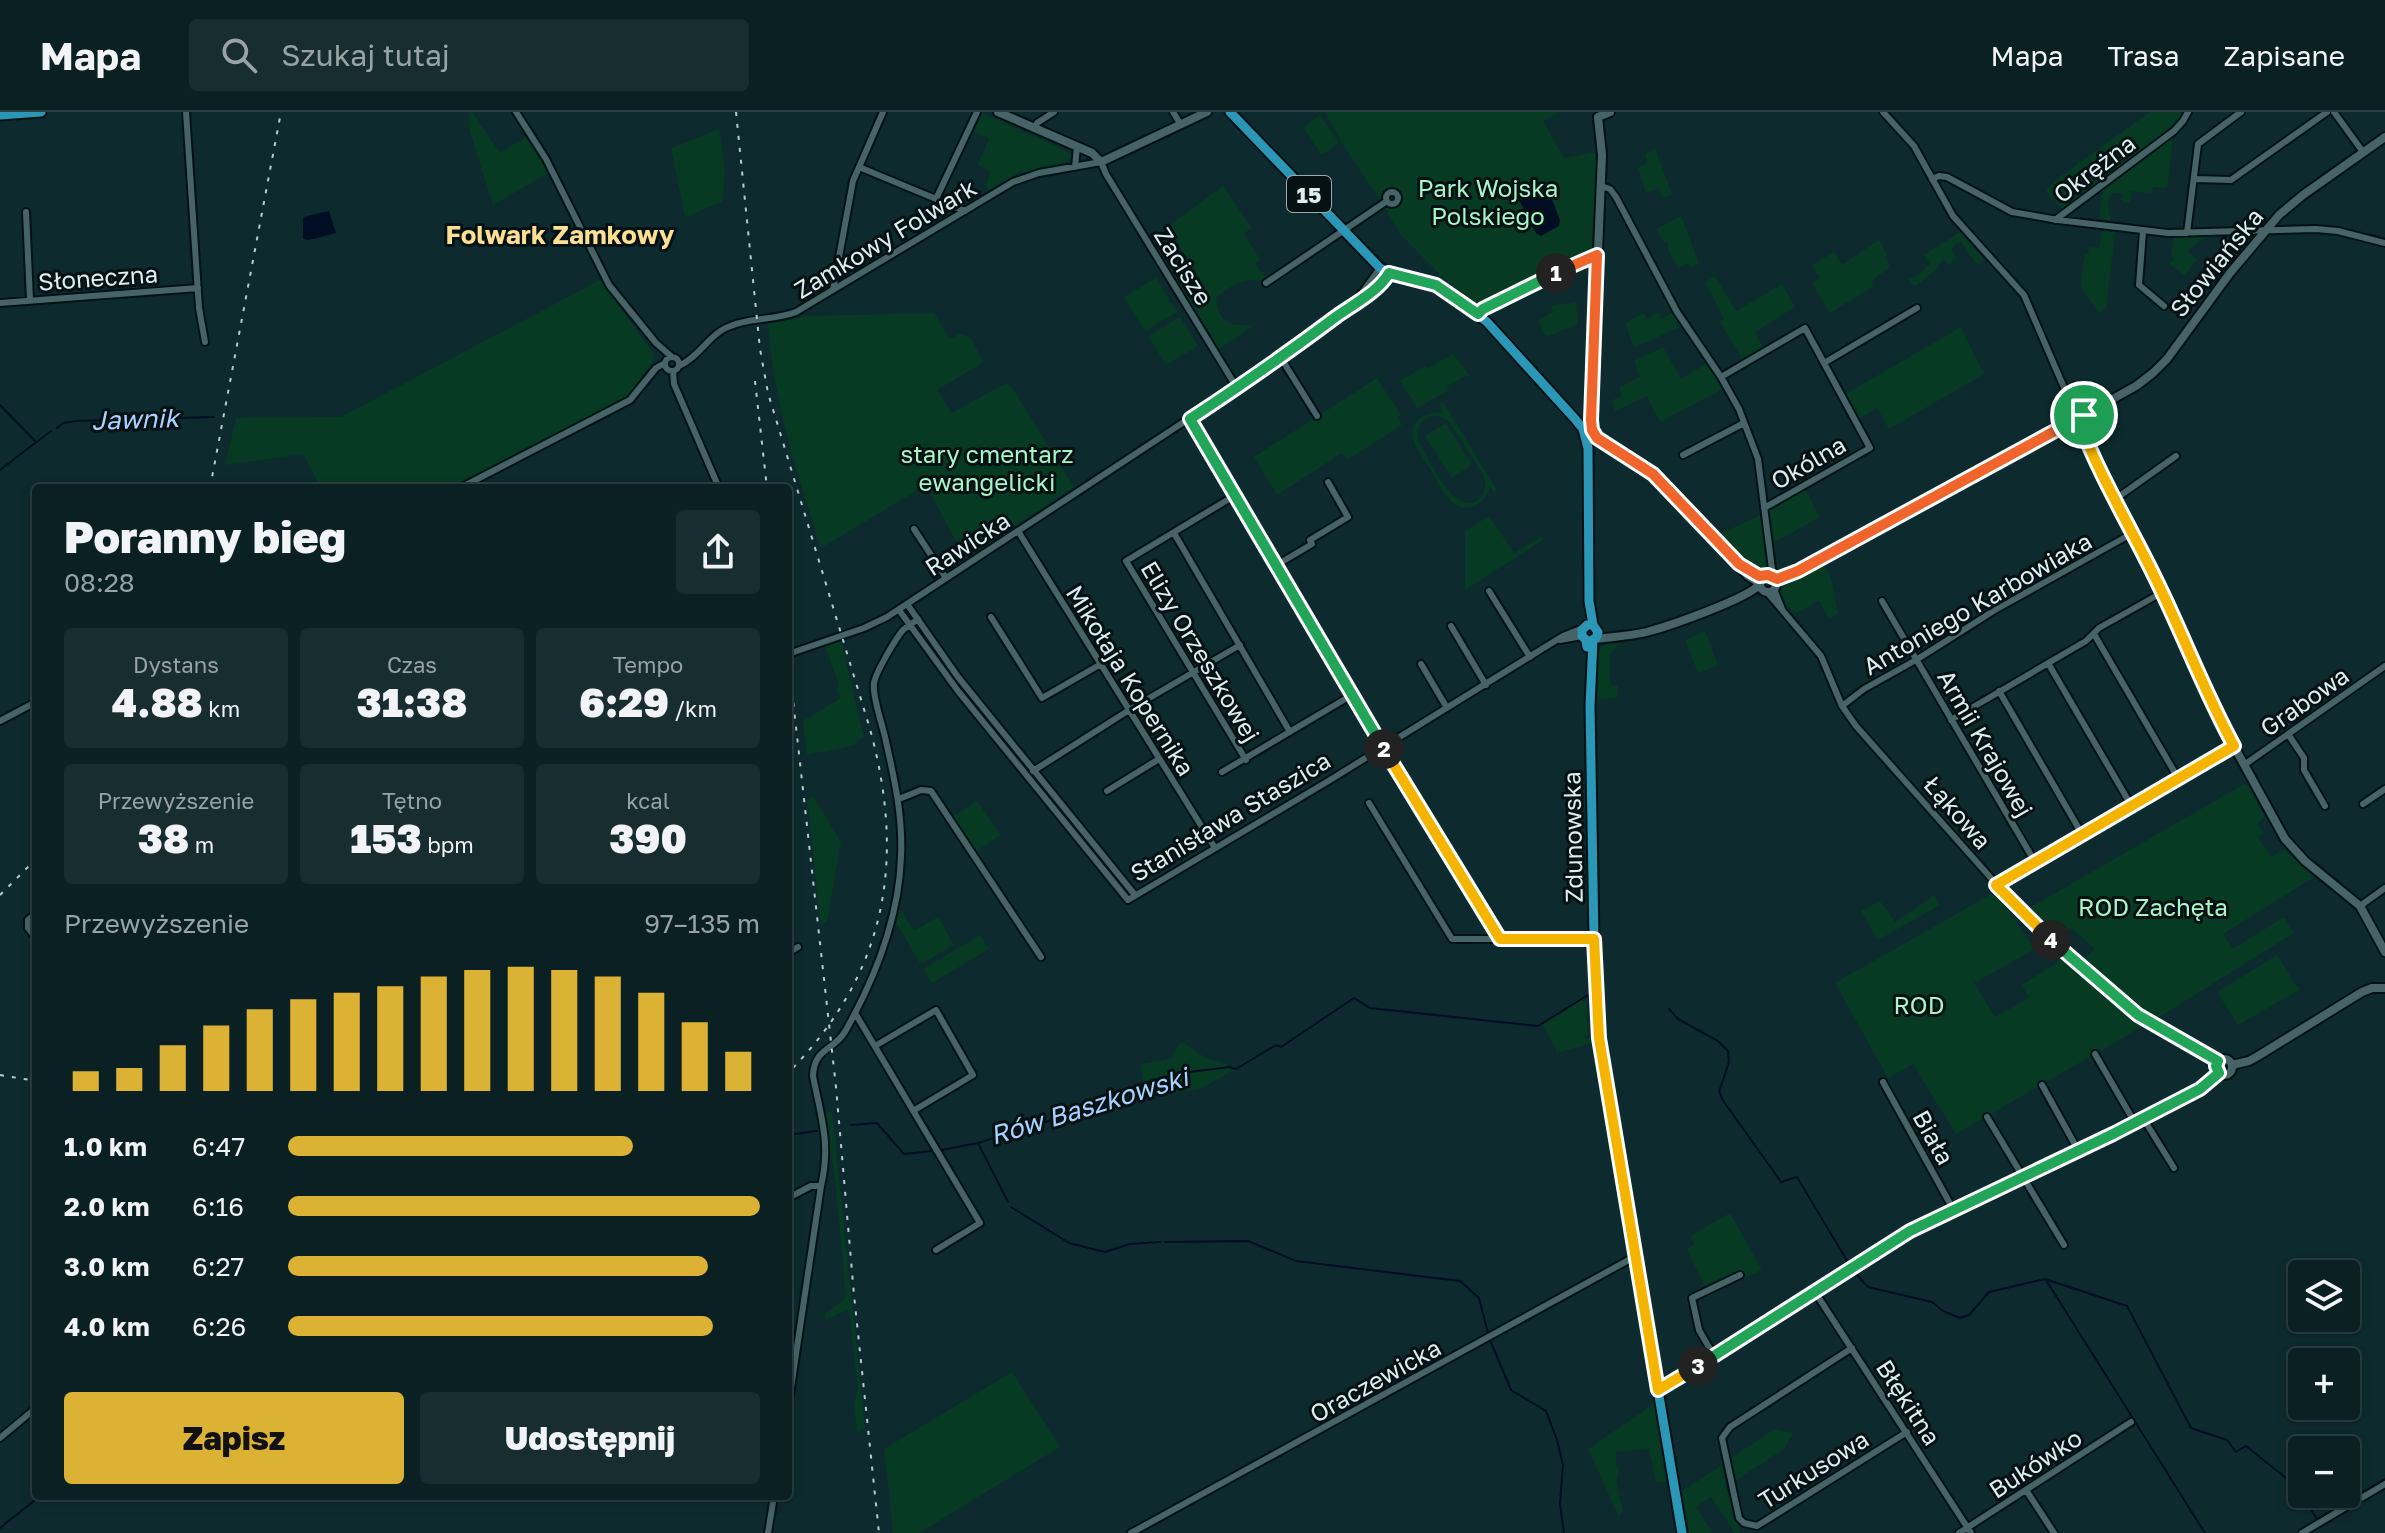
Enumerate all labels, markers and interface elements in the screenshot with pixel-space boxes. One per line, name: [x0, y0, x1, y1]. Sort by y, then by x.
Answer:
search box: [189, 19, 749, 91]
text: Mapa: [40, 33, 141, 78]
icon: search: [217, 33, 261, 77]
text: Szukaj tutaj: [281, 37, 450, 73]
text: Mapa: [1991, 39, 2064, 72]
text: Trasa: [2108, 39, 2180, 72]
text: Zapisane: [2224, 39, 2345, 72]
street label: Okrężna: [2047, 128, 2141, 208]
street label: Zamkowy Folwark: [789, 172, 981, 304]
park label: Park Wojska Polskiego: [1418, 173, 1558, 230]
road number: 15: [1287, 176, 1331, 212]
street label: Słowiańska: [2163, 202, 2269, 322]
district label: Folwark Zamkowy: [446, 219, 675, 250]
street label: Zacisze: [1149, 222, 1219, 310]
pin: 1: [1536, 253, 1576, 293]
street label: Słoneczna: [37, 258, 159, 296]
text: 1: [1550, 259, 1562, 286]
pin: [2050, 381, 2118, 449]
icon: arrive: [2062, 393, 2106, 437]
water label: Jawnik: [91, 402, 182, 436]
street label: Okólna: [1766, 429, 1850, 495]
park label: stary cmentarz ewangelicki: [900, 439, 1074, 496]
street label: Rawicka: [919, 505, 1015, 581]
text: Poranny bieg: [64, 510, 346, 563]
button: share: [676, 510, 760, 594]
street label: Antoniego Karbowiaka: [1857, 526, 2097, 680]
street label: Elizy Orzeszkowej: [1136, 555, 1266, 747]
text: 08:28: [64, 567, 135, 598]
street label: Mikołaja Kopernika: [1061, 579, 1201, 781]
text: Dystans: [133, 651, 219, 678]
text: Czas: [387, 651, 437, 678]
text: Tempo: [613, 651, 683, 678]
street label: Grabowa: [2254, 660, 2354, 742]
street label: Armii Krajowej: [1932, 664, 2040, 822]
text: 4.88: [112, 678, 203, 726]
text: 31:38: [357, 678, 467, 726]
text: 6:29: [579, 678, 669, 726]
text: km: [203, 695, 240, 722]
text: /km: [669, 695, 717, 722]
pin: 2: [1364, 729, 1404, 769]
text: 2: [1377, 735, 1391, 762]
street label: Stanisława Staszica: [1125, 745, 1335, 887]
street label: Łąkowa: [1918, 769, 1998, 855]
street label: Zdunowska: [1556, 771, 1588, 903]
text: Przewyższenie: [98, 787, 254, 814]
text: Tętno: [382, 787, 442, 814]
text: kcal: [626, 787, 670, 814]
text: 38: [138, 814, 189, 862]
text: 153: [350, 814, 422, 862]
text: 390: [609, 814, 687, 862]
text: m: [189, 831, 214, 858]
text: bpm: [422, 831, 474, 858]
park label: ROD Zachęta: [2078, 892, 2228, 921]
text: Przewyższenie: [64, 908, 249, 939]
text: 97–135 m: [644, 908, 760, 939]
pin: 4: [2031, 920, 2071, 960]
text: 4: [2044, 926, 2058, 953]
park label: ROD: [1894, 990, 1944, 1019]
water label: Rów Baszkowski: [986, 1060, 1195, 1151]
street label: Biała: [1907, 1105, 1961, 1169]
text: 1.0 km: [64, 1131, 147, 1162]
text: 6:47: [192, 1131, 245, 1162]
text: 2.0 km: [64, 1191, 149, 1222]
text: 6:16: [192, 1191, 244, 1222]
text: 3.0 km: [64, 1251, 149, 1282]
text: 6:27: [192, 1251, 244, 1282]
map controls: [2288, 1260, 2360, 1508]
button: layers: [2288, 1260, 2360, 1332]
text: 4.0 km: [64, 1311, 150, 1342]
text: 6:26: [192, 1311, 246, 1342]
street label: Oraczewicka: [1304, 1332, 1446, 1428]
pin: 3: [1678, 1346, 1718, 1386]
button: +: [2288, 1348, 2360, 1420]
text: 3: [1691, 1352, 1705, 1379]
street label: Błękitna: [1871, 1354, 1947, 1450]
button: Zapisz: [64, 1392, 404, 1484]
button: Udostępnij: [420, 1392, 760, 1484]
street label: Bukówko: [1983, 1422, 2087, 1504]
street label: Turkusowa: [1753, 1424, 1873, 1514]
button: −: [2288, 1436, 2360, 1508]

